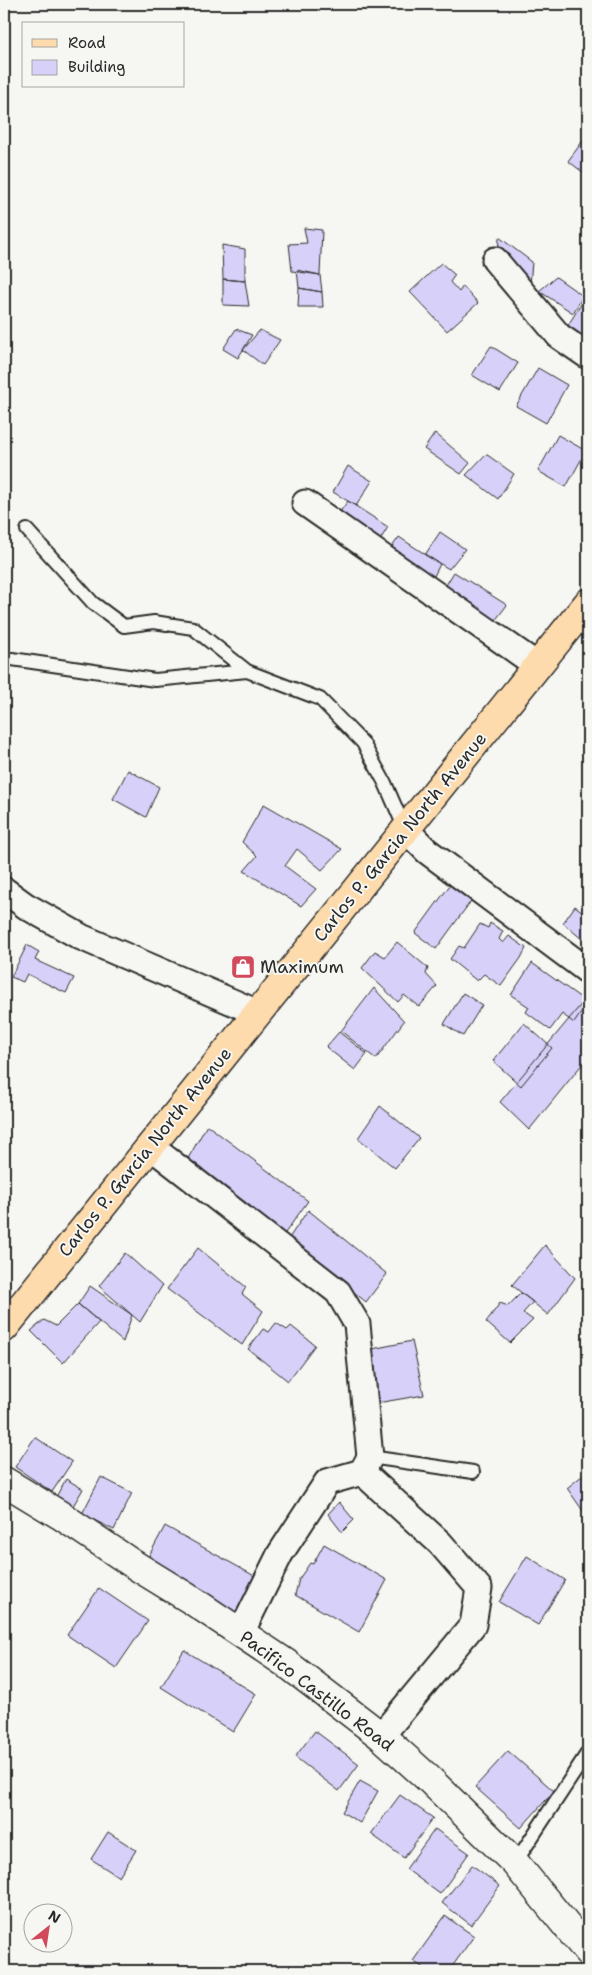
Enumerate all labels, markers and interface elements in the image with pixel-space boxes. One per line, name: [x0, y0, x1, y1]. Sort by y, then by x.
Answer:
legend: [22, 22, 185, 88]
text: Road: [68, 33, 106, 53]
text: Building: [68, 57, 125, 77]
street label: Carlos P. Garcia North Avenue: [308, 727, 492, 947]
shop icon: Maximum: [230, 954, 256, 980]
place label: Maximum: [260, 955, 344, 979]
street label: Carlos P. Garcia North Avenue: [53, 1042, 237, 1262]
street label: Pacifico Castillo Road: [235, 1625, 399, 1757]
north arrow: [22, 1902, 72, 1952]
text: N: [45, 1906, 64, 1927]

